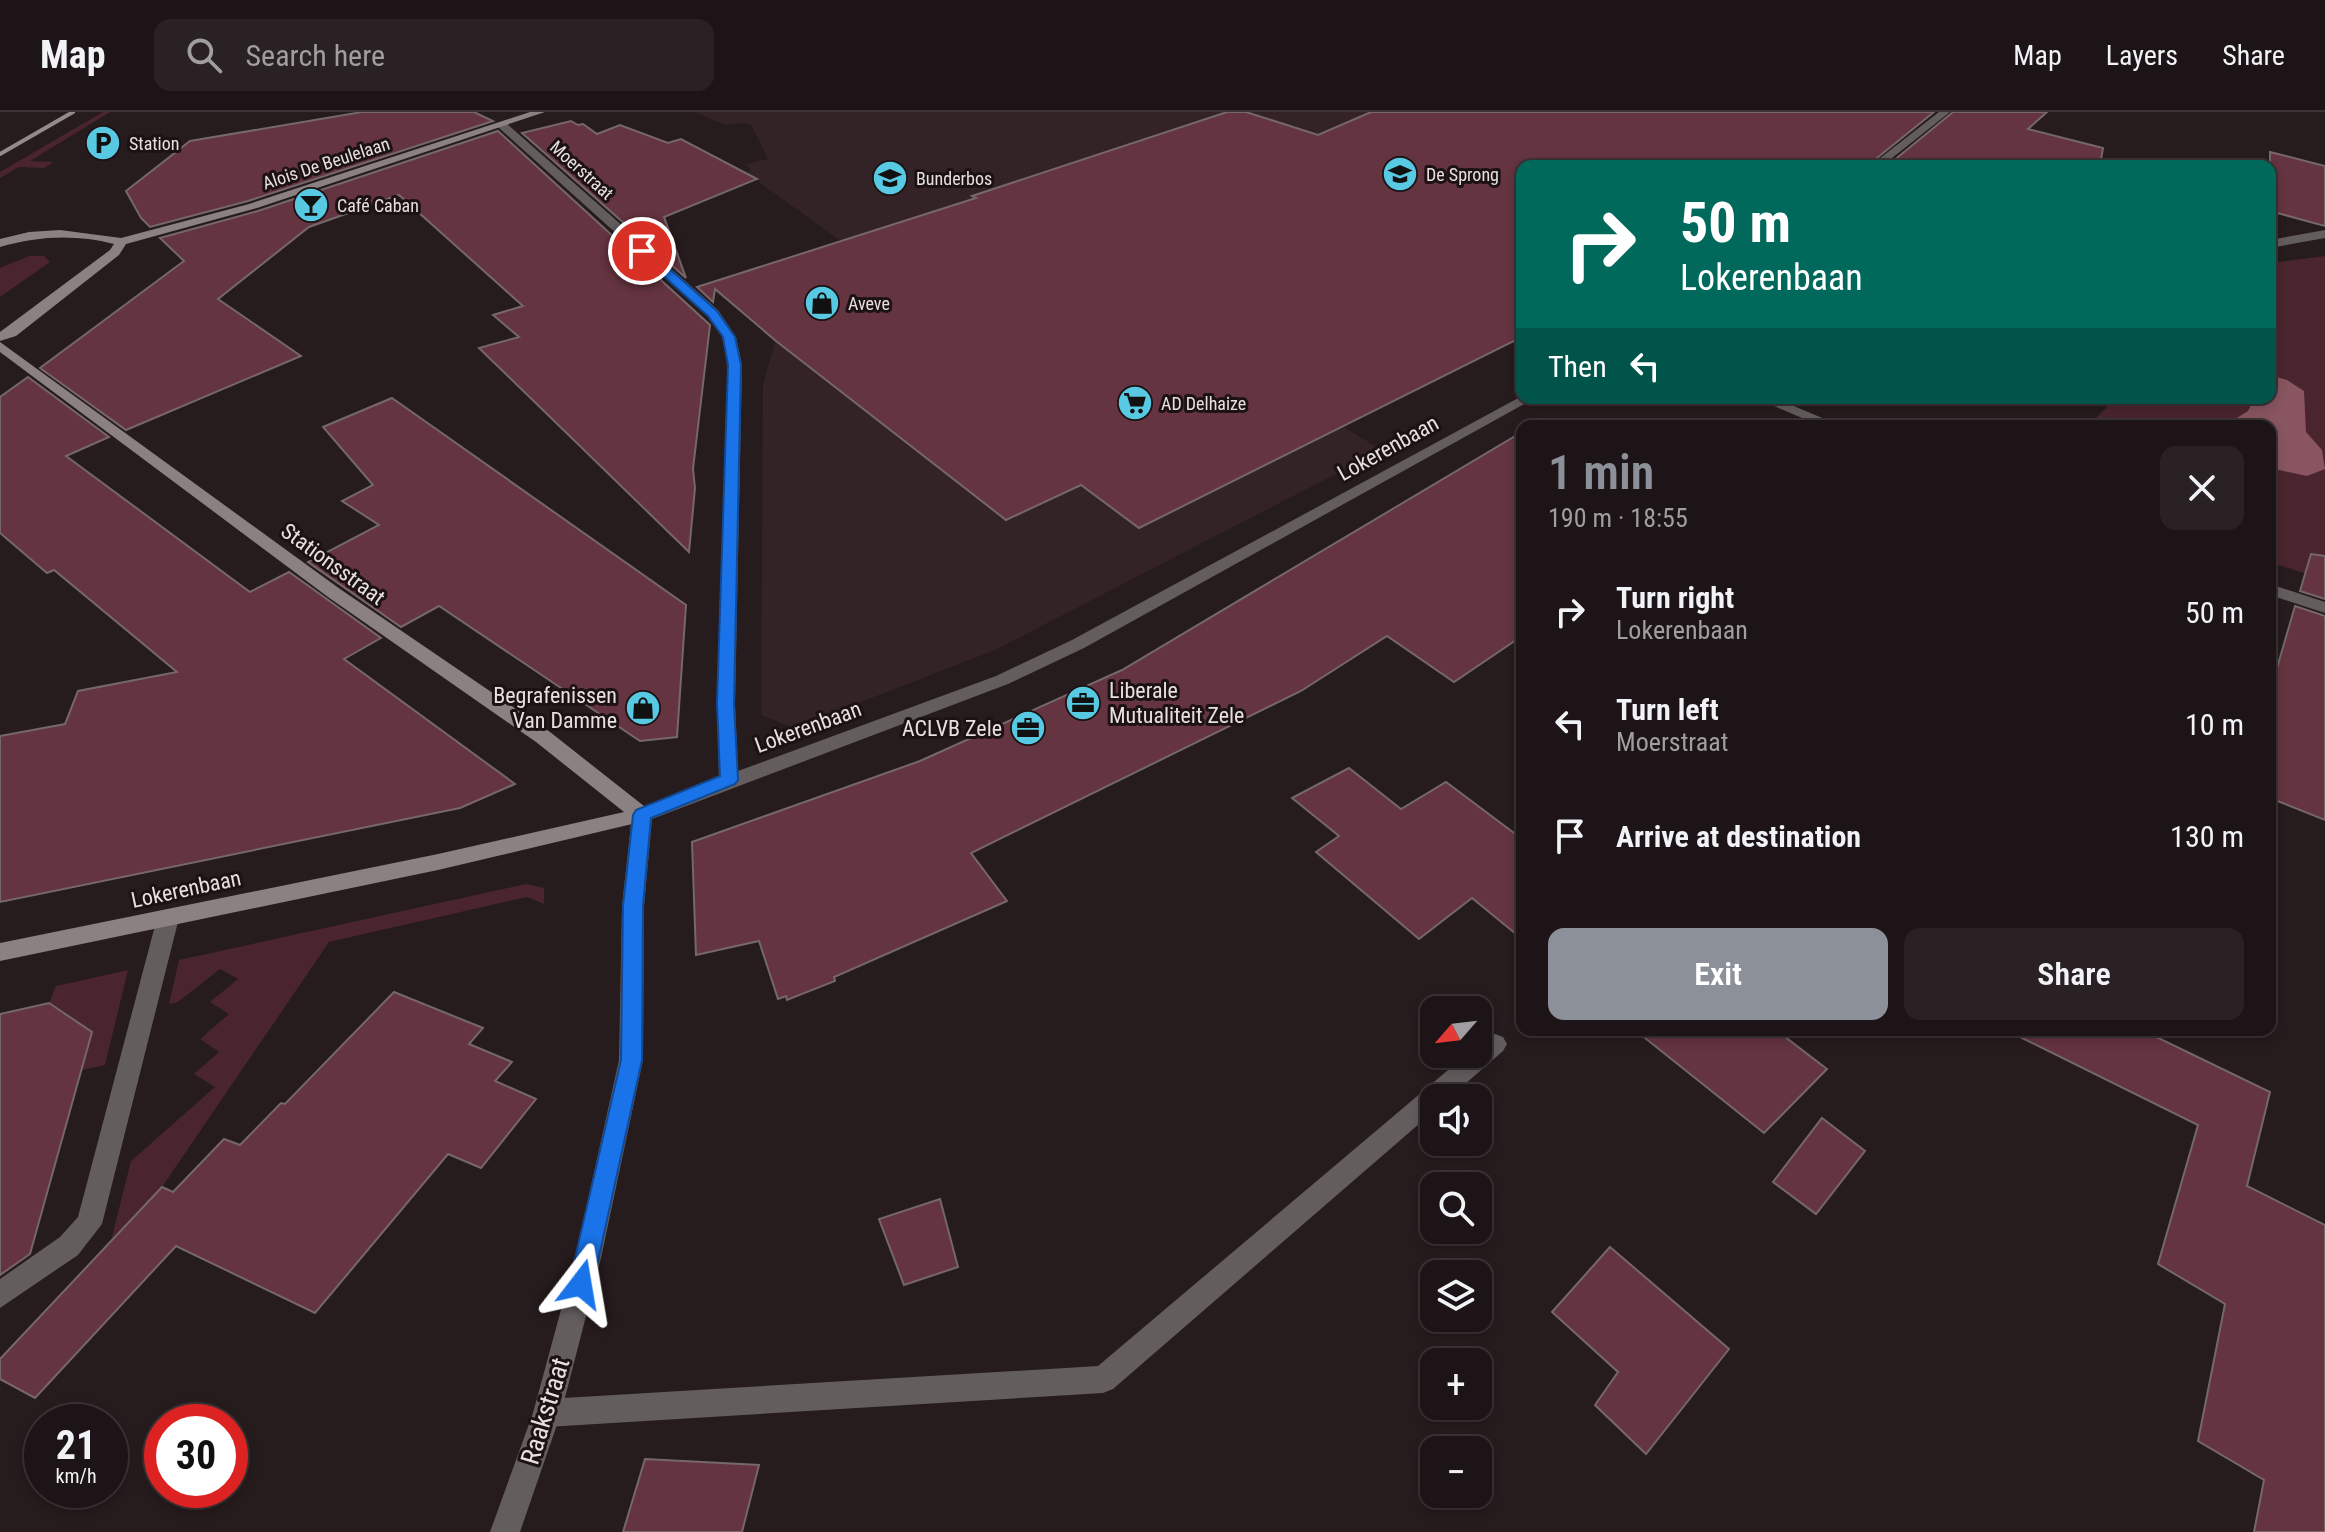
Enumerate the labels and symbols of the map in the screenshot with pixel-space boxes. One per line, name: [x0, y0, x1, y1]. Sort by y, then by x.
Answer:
parking icon: Station: [84, 124, 122, 162]
place label: Station: [129, 133, 180, 154]
street label: Alois De Beulelaan: [260, 133, 392, 193]
street label: Moerstraat: [546, 136, 618, 204]
school or university icon: De Sprong: [1381, 155, 1419, 193]
school or university icon: Bunderbos: [871, 159, 909, 197]
place label: De Sprong: [1426, 164, 1499, 185]
place label: Bunderbos: [916, 168, 992, 189]
bar icon: Café Caban: [292, 186, 330, 224]
place label: Café Caban: [337, 195, 419, 216]
pin: [608, 217, 676, 285]
shop icon: Aveve: [803, 284, 841, 322]
place label: Aveve: [848, 293, 890, 314]
supermarket icon: AD Delhaize: [1116, 384, 1154, 422]
place label: AD Delhaize: [1161, 393, 1246, 414]
street label: Lokerenbaan: [1333, 410, 1443, 486]
street label: Stationsstraat: [276, 518, 390, 610]
place label: Liberale Mutualiteit Zele: [1109, 678, 1244, 728]
place label: Begrafenissen Van Damme: [493, 683, 617, 733]
office icon: Liberale Mutualiteit Zele: [1064, 684, 1102, 722]
shop icon: Begrafenissen Van Damme: [624, 689, 662, 727]
street label: Lokerenbaan: [751, 696, 865, 758]
office icon: ACLVB Zele: [1009, 709, 1047, 747]
place label: ACLVB Zele: [902, 716, 1002, 741]
street label: Lokerenbaan: [129, 865, 243, 913]
north arrow: [1420, 996, 1492, 1068]
position arrow: [539, 1242, 623, 1326]
street label: Raakstraat: [515, 1354, 575, 1468]
speed limit sign: 30: [144, 1404, 248, 1508]

